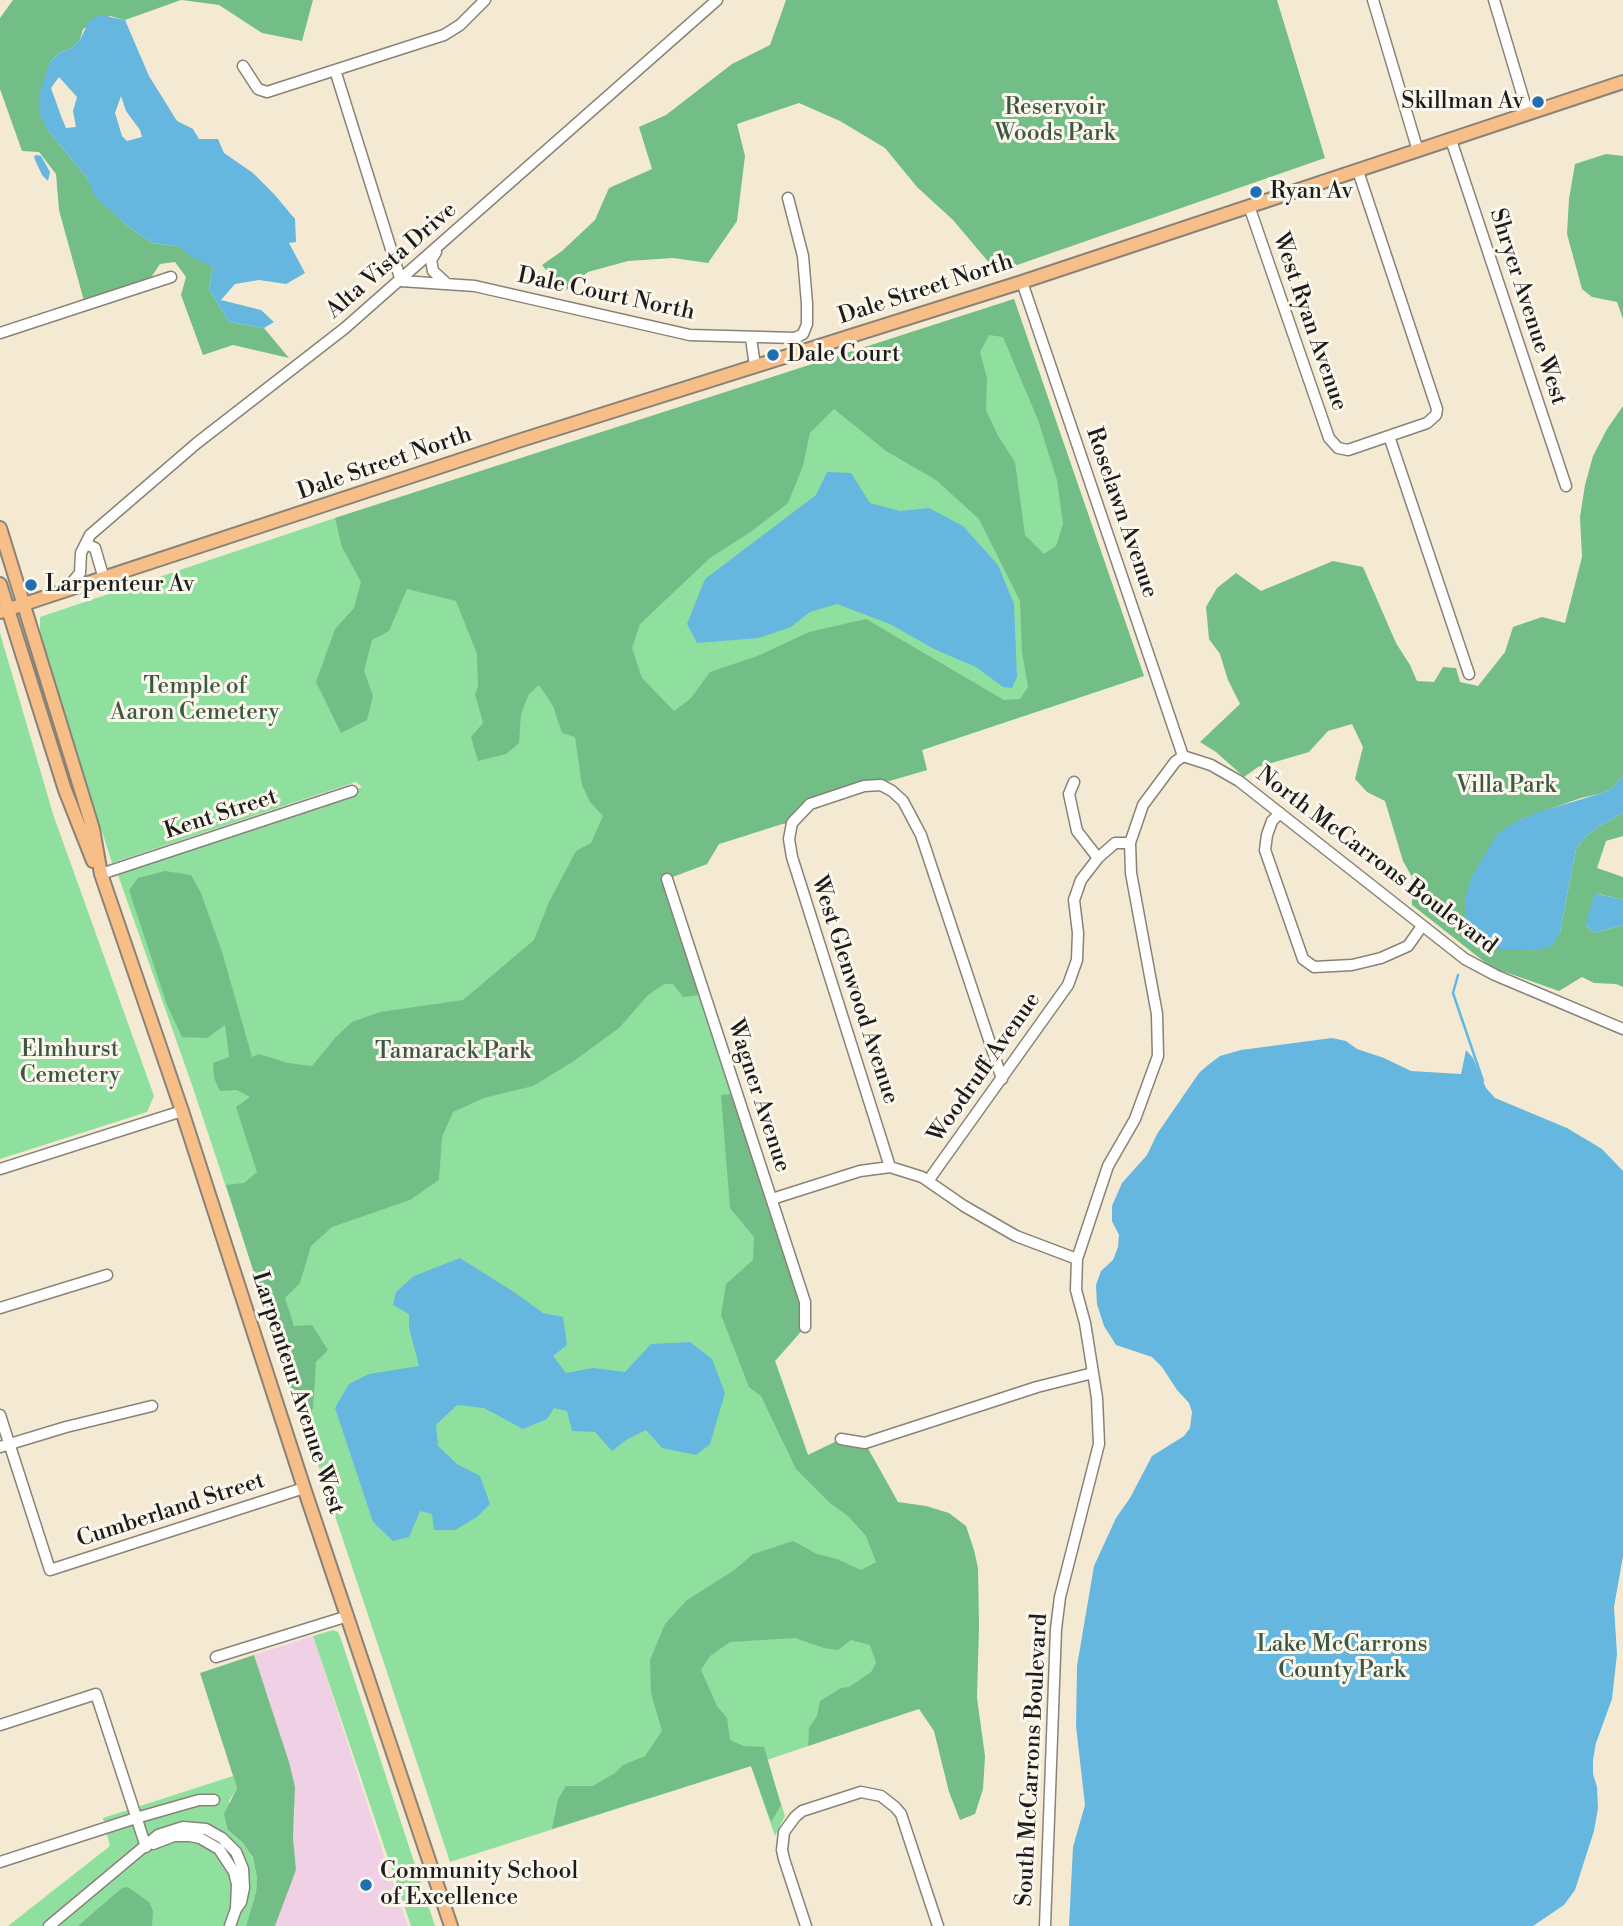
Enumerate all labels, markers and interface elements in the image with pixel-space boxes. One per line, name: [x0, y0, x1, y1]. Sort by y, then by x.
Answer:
place label: Skillman Av: [1401, 88, 1524, 116]
park label: Reservoir Woods Park: [995, 94, 1115, 148]
marker: Skillman Av: [1530, 94, 1546, 110]
place label: Ryan Av: [1270, 178, 1353, 206]
marker: Ryan Av: [1248, 184, 1264, 200]
street label: Alta Vista Drive: [321, 197, 463, 325]
street label: Shryer Avenue West: [1482, 205, 1572, 409]
street label: West Ryan Avenue: [1266, 229, 1352, 415]
street label: Dale Street North: [835, 249, 1017, 331]
street label: Dale Court North: [515, 263, 697, 327]
place label: Dale Court: [787, 341, 900, 369]
marker: Dale Court: [765, 347, 781, 363]
street label: Dale Street North: [294, 421, 476, 507]
street label: Roselawn Avenue: [1079, 424, 1163, 602]
place label: Larpenteur Av: [45, 571, 195, 599]
marker: Larpenteur Av: [23, 577, 39, 593]
park label: Temple of Aaron Cemetery: [110, 673, 280, 727]
street label: North McCarrons Boulevard: [1250, 761, 1502, 961]
park label: Villa Park: [1456, 772, 1556, 800]
street label: Kent Street: [161, 784, 281, 846]
street label: West Glenwood Avenue: [804, 872, 904, 1108]
street label: Woodruff Avenue: [923, 987, 1047, 1149]
street label: Wagner Avenue: [720, 1016, 796, 1176]
park label: Elmhurst Cemetery: [20, 1036, 120, 1090]
park label: Tamarack Park: [375, 1038, 531, 1066]
street label: Larpenteur Avenue West: [245, 1268, 349, 1518]
street label: Cumberland Street: [74, 1468, 268, 1554]
street label: South McCarrons Boulevard: [1012, 1613, 1054, 1907]
park label: Lake McCarrons County Park: [1256, 1631, 1428, 1685]
place label: Community School of Excellence: [380, 1858, 578, 1912]
marker: Community School of Excellence: [358, 1877, 374, 1893]

